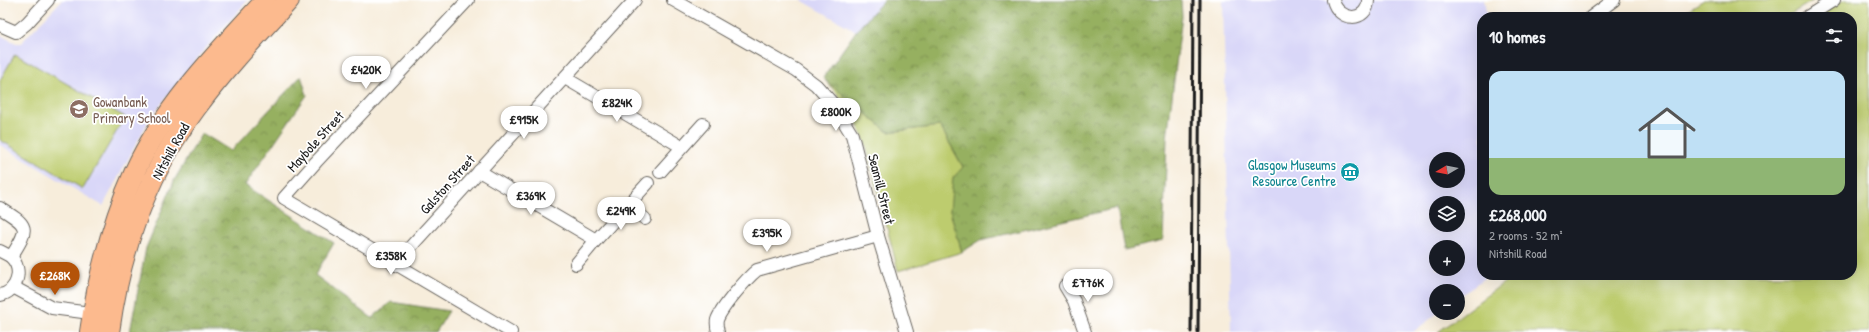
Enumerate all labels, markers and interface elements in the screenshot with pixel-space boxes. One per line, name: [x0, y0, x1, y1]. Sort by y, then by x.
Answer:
text: 10 homes: [1489, 25, 1546, 48]
icon: filters: [1823, 25, 1845, 47]
pin: £420K: [338, 56, 394, 90]
text: £420K: [351, 60, 381, 78]
pin: £824K: [589, 89, 645, 123]
place label: Gowanbank Primary School: [93, 92, 171, 128]
text: £824K: [602, 93, 632, 111]
icon: home: [1631, 97, 1703, 169]
school or university icon: Gowanbank Primary School: [68, 98, 90, 120]
pin: £800K: [808, 98, 864, 132]
text: £800K: [820, 102, 852, 120]
street label: Maybole Street: [282, 106, 348, 176]
pin: £915K: [496, 106, 552, 140]
text: £915K: [510, 110, 538, 128]
street label: Nitshill Road: [147, 119, 194, 183]
street label: Galston Street: [415, 150, 479, 218]
street label: Seamill Street: [864, 152, 900, 226]
north arrow: [1429, 152, 1465, 188]
map controls: [1429, 152, 1465, 320]
place label: Glasgow Museums Resource Centre: [1248, 155, 1336, 190]
museum icon: Glasgow Museums Resource Centre: [1339, 161, 1361, 183]
pin: £369K: [503, 182, 559, 216]
text: £369K: [516, 186, 546, 204]
button: layers: [1429, 196, 1465, 232]
pin: £249K: [593, 197, 649, 231]
text: £249K: [606, 201, 636, 219]
text: £268,000: [1489, 203, 1547, 226]
pin: £395K: [739, 219, 795, 253]
text: £395K: [752, 223, 782, 241]
text: 2 rooms · 52 m²: [1489, 226, 1562, 244]
button: +: [1429, 240, 1465, 276]
pin: £358K: [363, 242, 419, 276]
text: Nitshill Road: [1489, 244, 1547, 262]
text: £358K: [376, 246, 406, 264]
pin: £268K: [27, 262, 83, 296]
text: £268K: [40, 266, 70, 284]
pin: £776K: [1060, 269, 1116, 303]
text: £776K: [1072, 273, 1104, 291]
button: −: [1429, 284, 1465, 320]

